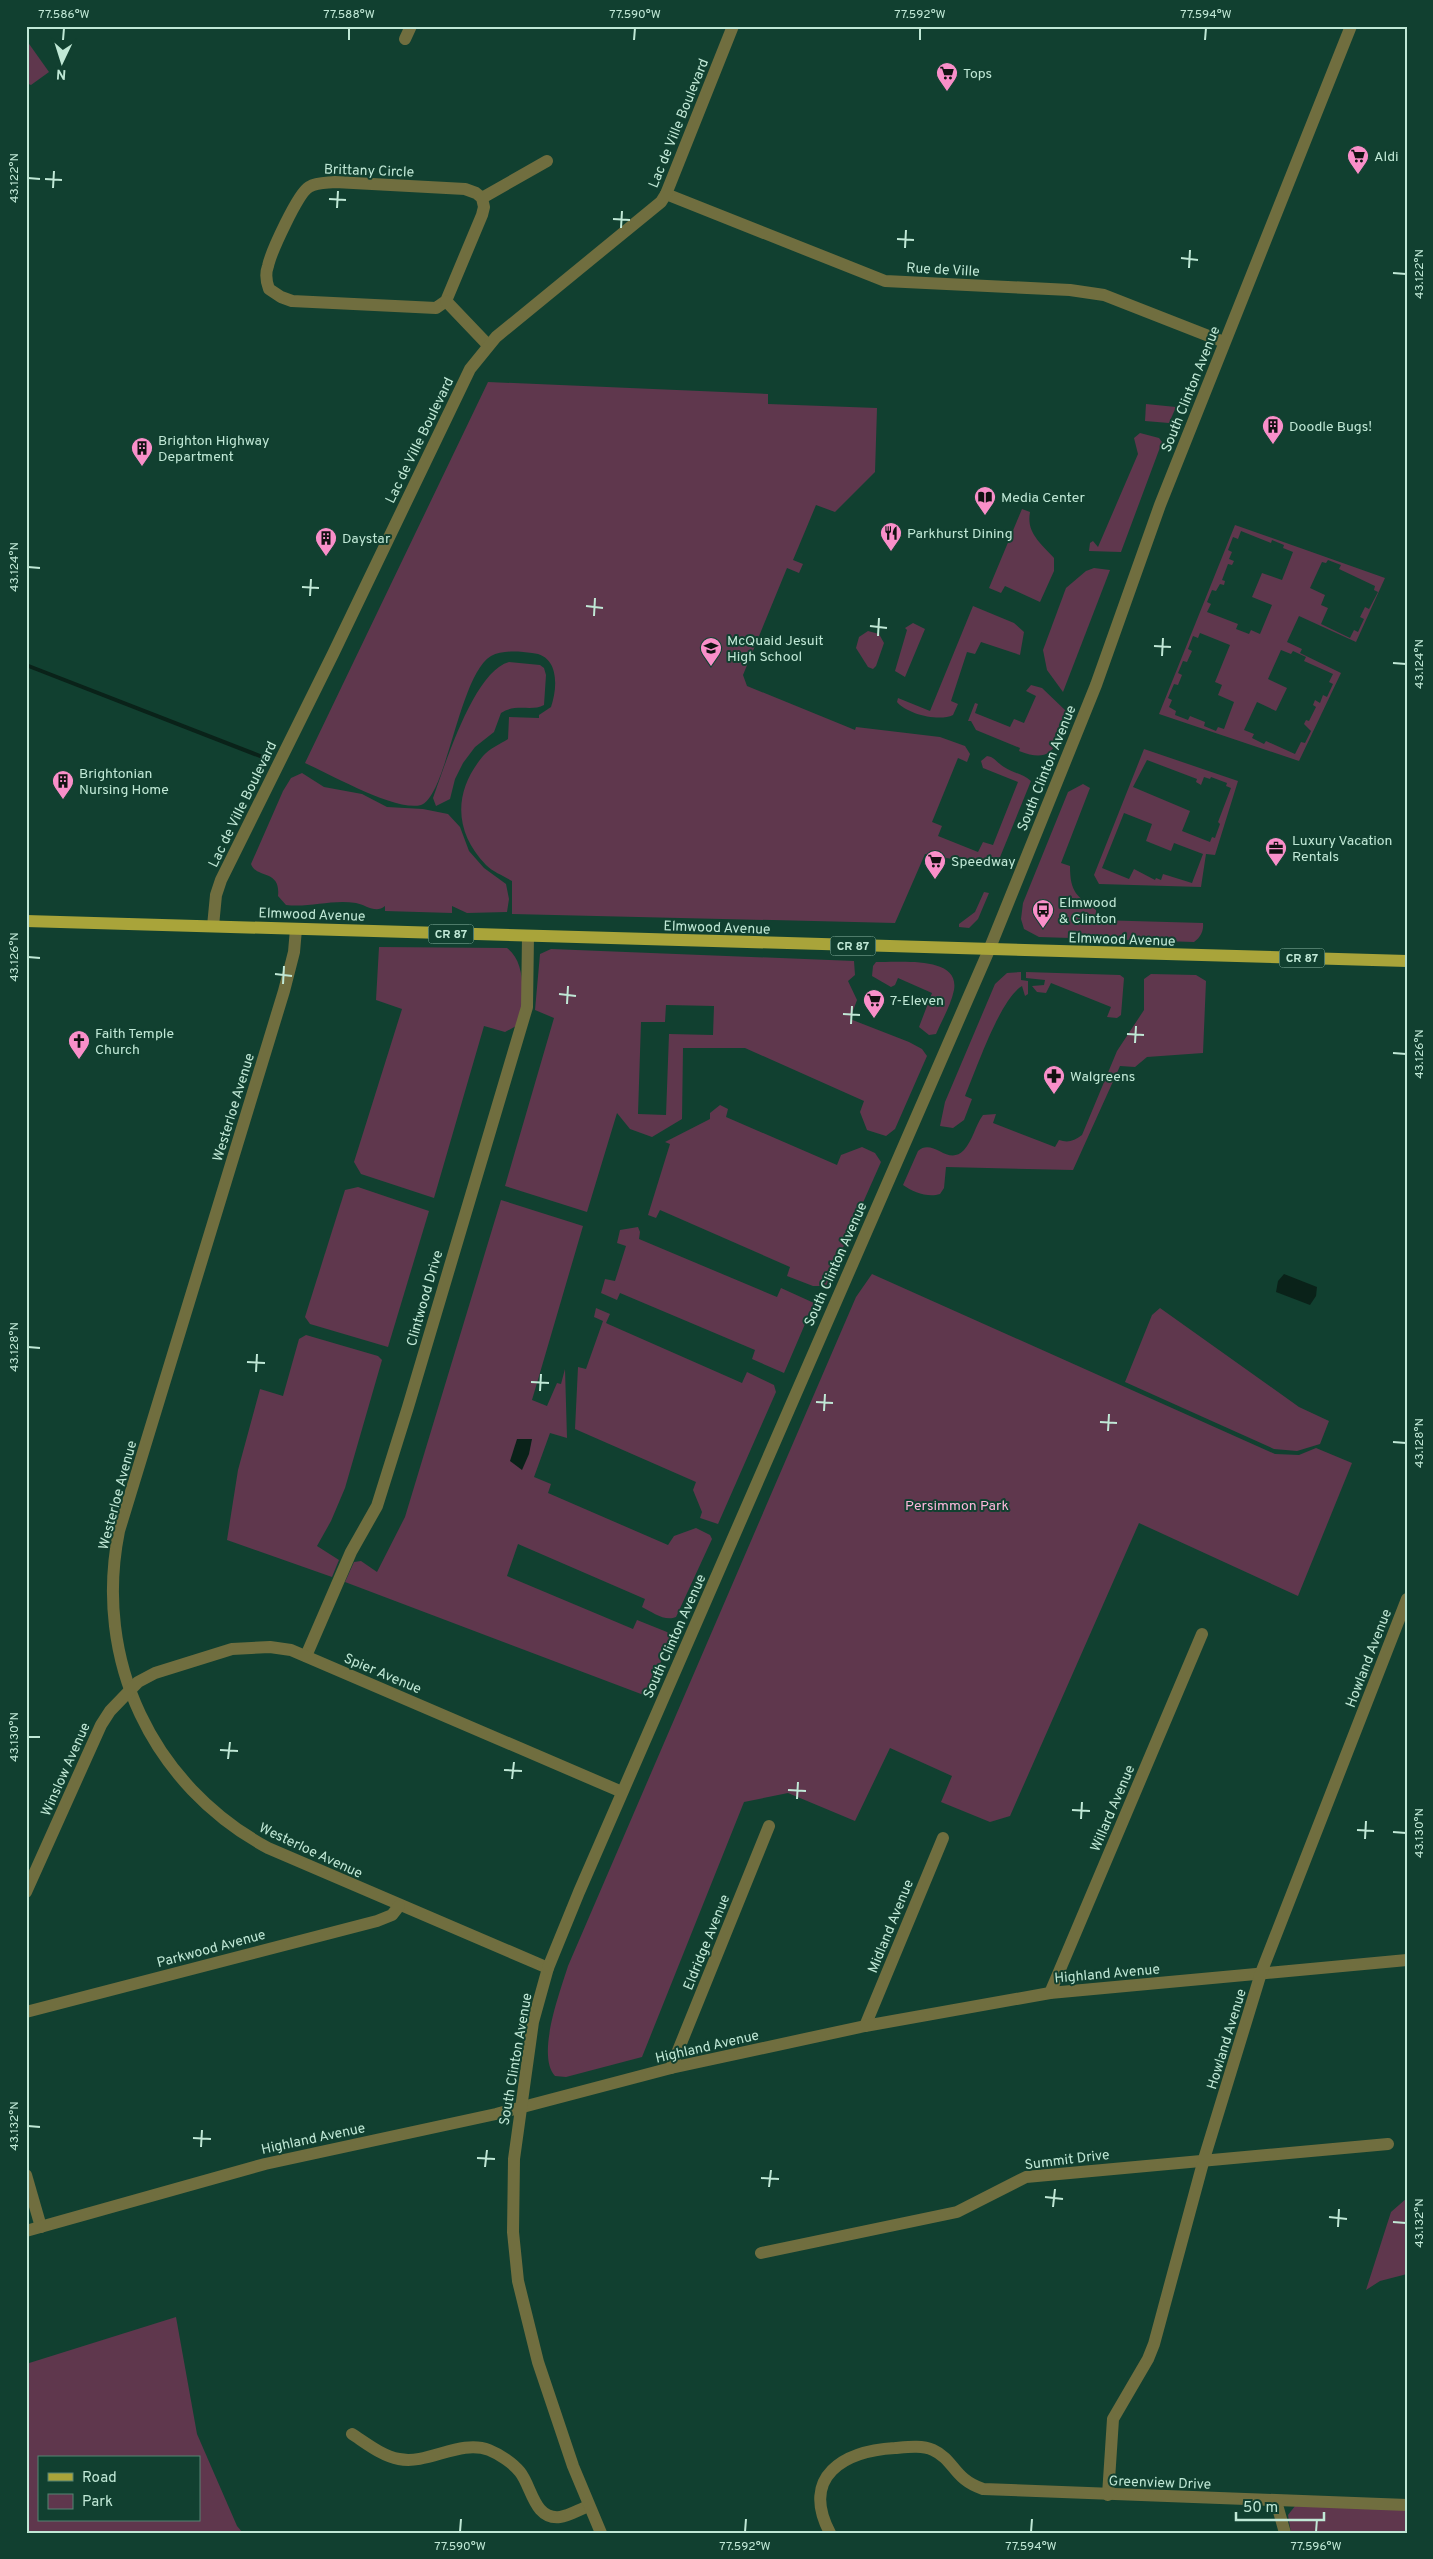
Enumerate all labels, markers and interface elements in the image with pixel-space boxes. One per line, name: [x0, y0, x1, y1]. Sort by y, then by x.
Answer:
text: 77.586°W: [38, 7, 90, 23]
text: 77.588°W: [323, 7, 375, 23]
text: 77.590°W: [609, 7, 661, 23]
text: 77.592°W: [894, 7, 946, 23]
text: 77.594°W: [1180, 7, 1232, 23]
north arrow: [38, 38, 88, 88]
street label: Lac de Ville Boulevard: [646, 56, 713, 191]
supermarket icon: Tops: [935, 61, 959, 92]
text: N: [56, 65, 67, 82]
place label: Tops: [963, 66, 992, 83]
supermarket icon: Aldi: [1346, 144, 1370, 175]
place label: Aldi: [1374, 149, 1399, 166]
text: 43.122°N: [7, 153, 23, 203]
street label: Brittany Circle: [323, 161, 414, 182]
text: 43.122°N: [1412, 249, 1428, 299]
street label: Rue de Ville: [906, 260, 980, 281]
street label: South Clinton Avenue: [1158, 324, 1224, 455]
street label: Lac de Ville Boulevard: [382, 375, 458, 506]
building icon: Doodle Bugs!: [1261, 414, 1285, 445]
place label: Doodle Bugs!: [1289, 419, 1372, 436]
place label: Brighton Highway Department: [158, 433, 269, 466]
building icon: Brighton Highway Department: [130, 436, 154, 467]
library icon: Media Center: [973, 485, 997, 516]
place label: Media Center: [1001, 490, 1085, 507]
restaurant icon: Parkhurst Dining: [879, 521, 903, 552]
building icon: Daystar: [314, 526, 338, 557]
place label: Parkhurst Dining: [907, 526, 1013, 543]
place label: Daystar: [342, 531, 391, 548]
text: 43.124°N: [7, 542, 23, 592]
place label: McQuaid Jesuit High School: [727, 633, 824, 666]
school or university icon: McQuaid Jesuit High School: [699, 636, 723, 667]
text: 43.124°N: [1412, 639, 1428, 689]
street label: South Clinton Avenue: [1014, 703, 1080, 834]
street label: Lac de Ville Boulevard: [205, 739, 281, 870]
place label: Brightonian Nursing Home: [79, 766, 169, 799]
building icon: Brightonian Nursing Home: [51, 769, 75, 800]
place label: Luxury Vacation Rentals: [1292, 833, 1392, 866]
office icon: Luxury Vacation Rentals: [1264, 836, 1288, 867]
supermarket icon: Speedway: [923, 849, 947, 880]
place label: Speedway: [951, 854, 1016, 871]
place label: Elmwood & Clinton: [1059, 895, 1117, 928]
bus stop icon: Elmwood & Clinton: [1031, 898, 1055, 929]
street label: Elmwood Avenue: [258, 905, 366, 926]
street label: Elmwood Avenue: [663, 918, 771, 939]
road number: CR 87: [428, 924, 474, 944]
street label: Elmwood Avenue: [1068, 930, 1176, 951]
text: 43.126°N: [7, 932, 23, 982]
road number: CR 87: [830, 936, 876, 956]
road number: CR 87: [1280, 948, 1324, 968]
supermarket icon: 7-Eleven: [862, 988, 886, 1019]
place label: 7-Eleven: [890, 993, 944, 1010]
place label: Faith Temple Church: [95, 1026, 174, 1059]
church icon: Faith Temple Church: [67, 1029, 91, 1060]
text: 43.126°N: [1412, 1029, 1428, 1079]
street label: Westerloe Avenue: [210, 1051, 259, 1164]
pharmacy icon: Walgreens: [1042, 1064, 1066, 1095]
place label: Walgreens: [1070, 1069, 1135, 1086]
street label: South Clinton Avenue: [801, 1200, 871, 1329]
street label: Clintwood Drive: [404, 1248, 447, 1348]
text: 43.128°N: [7, 1322, 23, 1372]
text: 43.128°N: [1412, 1418, 1428, 1468]
street label: Westerloe Avenue: [96, 1439, 141, 1552]
park label: Persimmon Park: [905, 1498, 1009, 1515]
street label: South Clinton Avenue: [640, 1572, 710, 1701]
street label: Howland Avenue: [1343, 1607, 1396, 1710]
street label: Spier Avenue: [341, 1650, 424, 1698]
text: 43.130°N: [7, 1712, 23, 1762]
street label: Winslow Avenue: [38, 1720, 95, 1819]
street label: Willard Avenue: [1087, 1763, 1139, 1855]
text: 43.130°N: [1412, 1808, 1428, 1858]
street label: Westerloe Avenue: [256, 1820, 365, 1883]
street label: Midland Avenue: [865, 1877, 918, 1976]
street label: Eldridge Avenue: [680, 1892, 734, 1993]
street label: Parkwood Avenue: [155, 1927, 268, 1972]
street label: Highland Avenue: [1054, 1961, 1161, 1988]
street label: Howland Avenue: [1204, 1987, 1251, 2092]
street label: South Clinton Avenue: [496, 1992, 537, 2127]
street label: Highland Avenue: [654, 2027, 761, 2068]
text: 43.132°N: [7, 2101, 23, 2151]
street label: Highland Avenue: [260, 2120, 367, 2159]
street label: Summit Drive: [1024, 2147, 1111, 2174]
text: 43.132°N: [1412, 2198, 1428, 2248]
legend: [38, 2456, 200, 2522]
text: Road: [82, 2469, 117, 2488]
street label: Greenview Drive: [1108, 2473, 1212, 2494]
scale bar: [1236, 2489, 1323, 2521]
text: Park: [82, 2493, 113, 2512]
text: 50 m: [1243, 2499, 1278, 2518]
text: 77.590°W: [434, 2539, 486, 2555]
text: 77.592°W: [719, 2539, 771, 2555]
text: 77.594°W: [1005, 2539, 1057, 2555]
text: 77.596°W: [1290, 2539, 1342, 2555]

